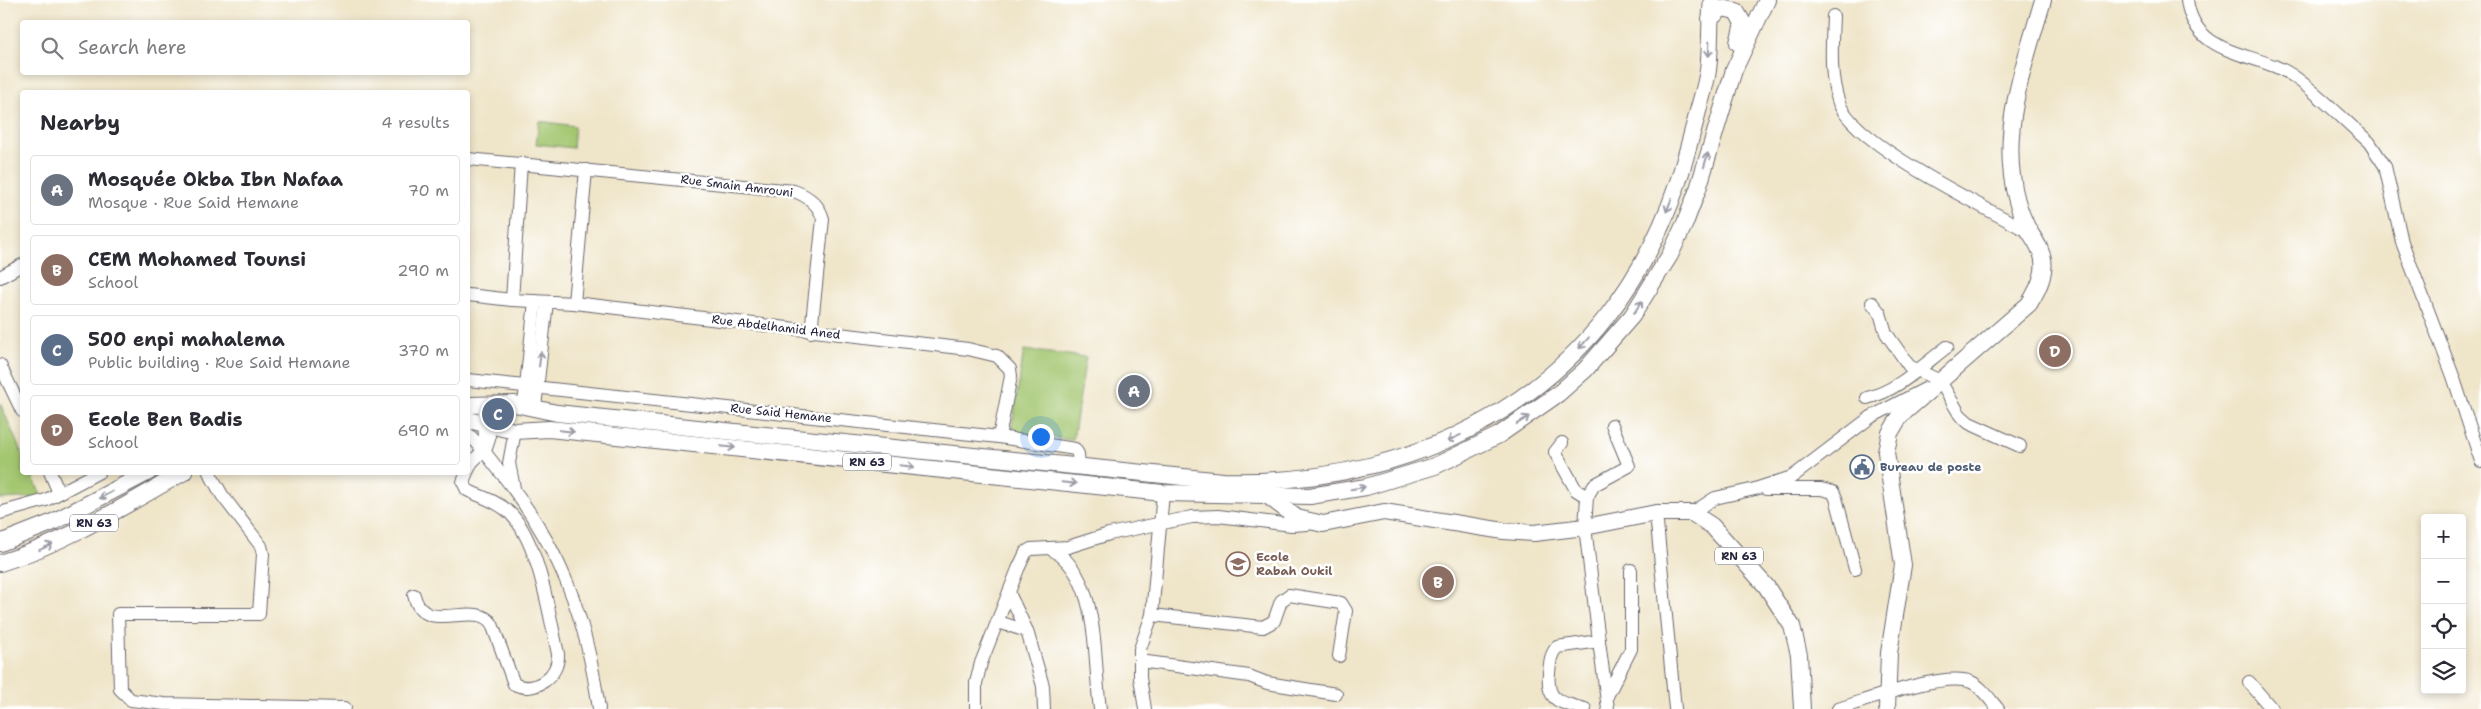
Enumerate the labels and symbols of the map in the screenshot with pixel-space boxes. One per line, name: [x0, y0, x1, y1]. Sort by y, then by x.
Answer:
one-way arrow: [1704, 40, 1714, 56]
one-way arrow: [1702, 153, 1712, 169]
street label: Rue Smain Amrouni: [680, 171, 794, 201]
one-way arrow: [1664, 198, 1673, 213]
one-way arrow: [1633, 300, 1643, 314]
street label: Rue Abdelhamid Aned: [711, 311, 842, 343]
pin: D: [2039, 332, 2071, 370]
one-way arrow: [1579, 336, 1590, 349]
one-way arrow: [535, 351, 545, 367]
pin: A: [1118, 372, 1150, 410]
pin: C: [482, 395, 514, 433]
street label: Rue Said Hemane: [730, 400, 833, 426]
one-way arrow: [1515, 415, 1529, 425]
your location: [1028, 424, 1054, 450]
one-way arrow: [559, 426, 575, 436]
one-way arrow: [1447, 433, 1462, 443]
one-way arrow: [720, 442, 736, 452]
road number: RN 63: [843, 454, 891, 471]
public building icon: Bureau de poste: [1849, 454, 1875, 480]
place label: Bureau de poste: [1880, 459, 1981, 475]
one-way arrow: [899, 461, 915, 471]
one-way arrow: [1061, 478, 1077, 488]
one-way arrow: [1349, 483, 1365, 493]
one-way arrow: [99, 490, 114, 500]
road number: RN 63: [70, 514, 118, 532]
one-way arrow: [38, 541, 53, 551]
road number: RN 63: [1715, 548, 1763, 564]
place label: Ecole Rabah Oukil: [1256, 549, 1333, 579]
school or university icon: Ecole Rabah Oukil: [1225, 551, 1251, 577]
pin: B: [1422, 563, 1454, 601]

